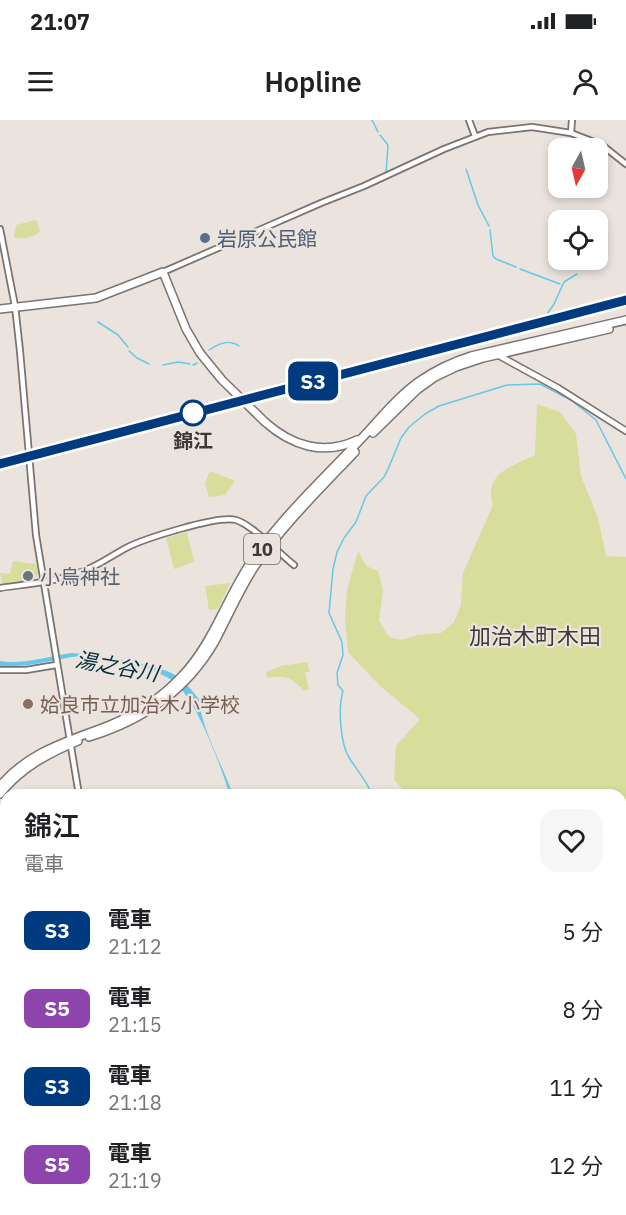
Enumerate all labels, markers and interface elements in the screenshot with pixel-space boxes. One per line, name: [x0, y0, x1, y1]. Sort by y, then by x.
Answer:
text: 21:07: [30, 7, 90, 36]
text: Hopline: [264, 64, 362, 99]
icon: menu: [24, 65, 57, 98]
icon: person: [569, 65, 602, 98]
north arrow: [548, 138, 608, 198]
map controls: [548, 138, 608, 270]
button: locate: [548, 210, 608, 270]
place label: 岩原公民館: [217, 225, 317, 252]
marker: 岩原公民館: [198, 231, 212, 245]
line badge: S3: [286, 362, 340, 400]
text: S3: [300, 367, 326, 395]
marker: 錦江: [180, 400, 206, 426]
place label: 錦江: [173, 427, 213, 454]
road number: 10: [244, 534, 280, 564]
place label: 小烏神社: [40, 563, 120, 590]
marker: 小烏神社: [21, 569, 35, 583]
district label: 加治木町木田: [469, 621, 601, 650]
water label: 湯之谷川: [73, 645, 163, 687]
place label: 姶良市立加治木小学校: [40, 691, 240, 718]
marker: 姶良市立加治木小学校: [21, 697, 35, 711]
text: 錦江: [24, 807, 80, 844]
button: heart: [540, 809, 603, 872]
text: 電車: [24, 850, 64, 877]
text: 電車: [108, 904, 152, 933]
text: S3: [44, 916, 70, 944]
text: 5 分: [563, 917, 603, 946]
text: 21:12: [108, 933, 162, 960]
text: 電車: [108, 982, 152, 1011]
text: S5: [44, 994, 70, 1022]
text: 8 分: [563, 995, 603, 1024]
text: 21:15: [108, 1011, 162, 1038]
text: 電車: [108, 1060, 152, 1089]
text: S3: [44, 1072, 70, 1100]
text: 11 分: [549, 1073, 603, 1102]
text: 21:18: [108, 1089, 162, 1116]
text: 電車: [108, 1138, 152, 1167]
text: S5: [44, 1150, 70, 1178]
text: 12 分: [549, 1151, 603, 1180]
text: 21:19: [108, 1167, 162, 1194]

